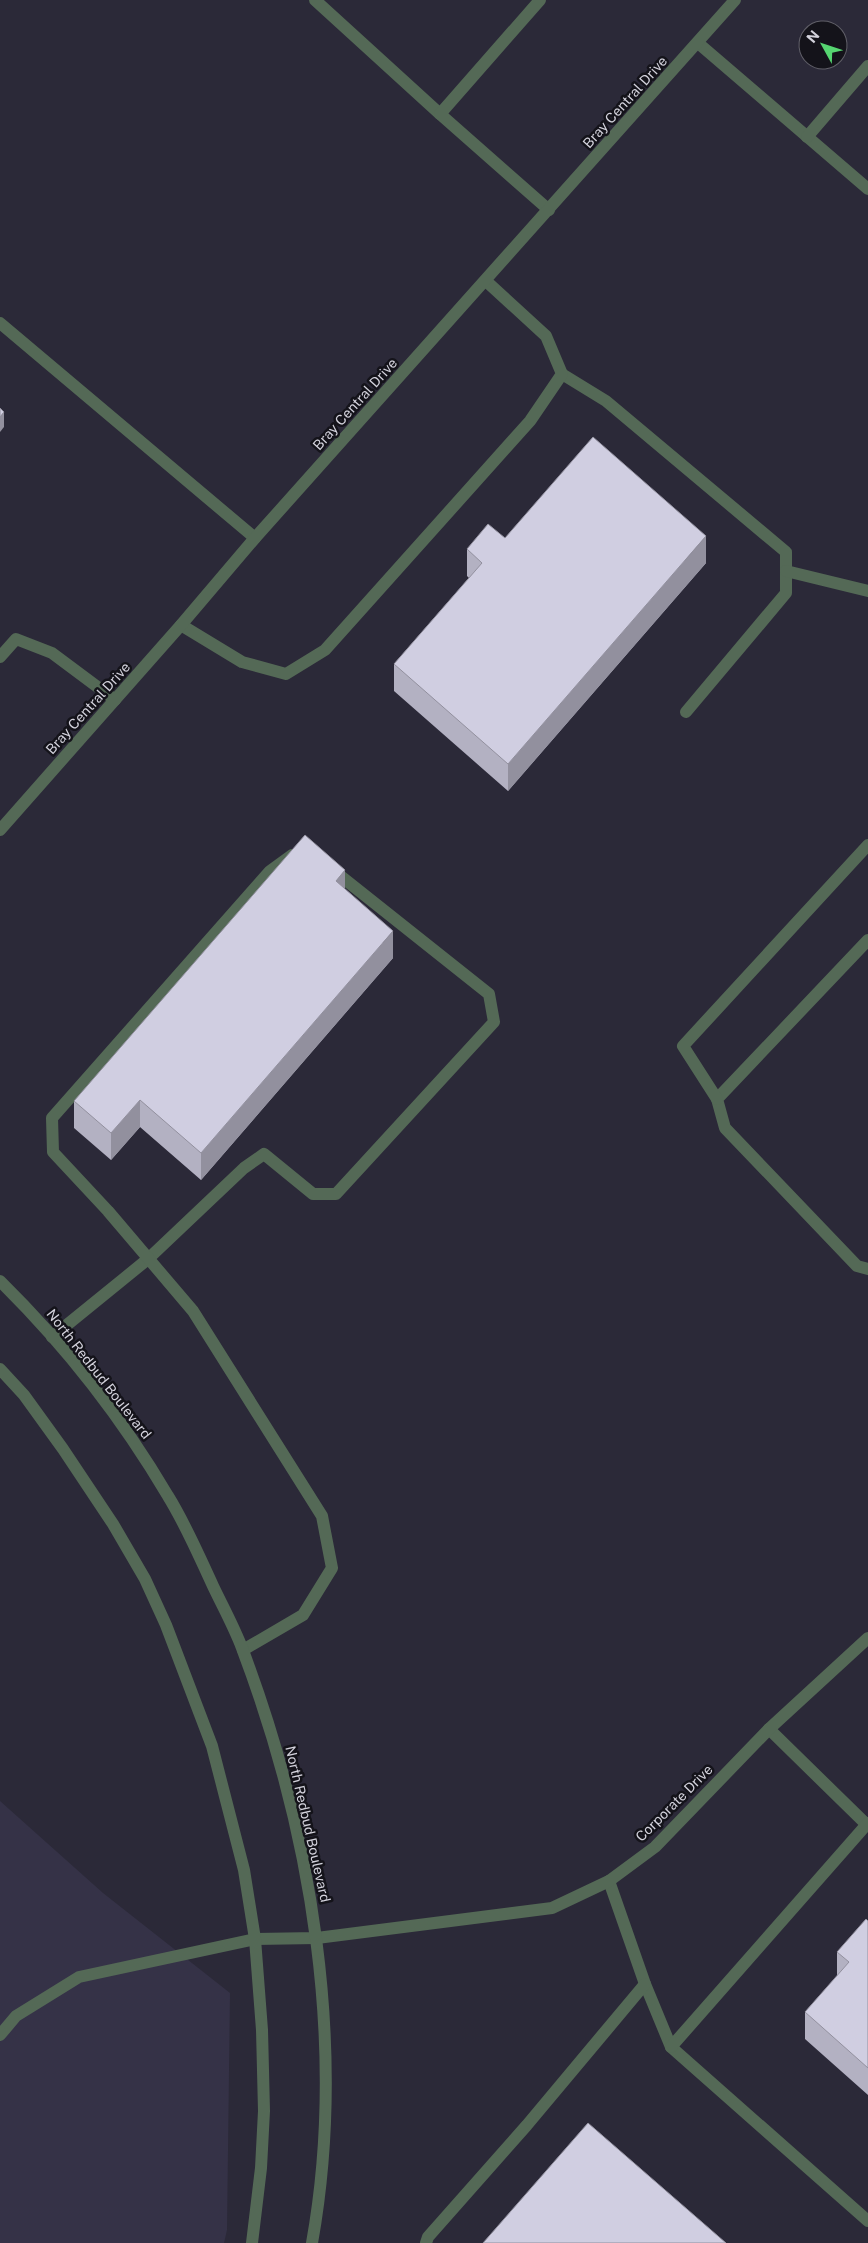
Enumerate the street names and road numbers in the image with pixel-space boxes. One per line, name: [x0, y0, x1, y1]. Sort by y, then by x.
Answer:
street label: Bray Central Drive: [580, 53, 670, 151]
street label: Bray Central Drive: [310, 355, 400, 453]
street label: Bray Central Drive: [43, 659, 133, 757]
street label: North Redbud Boulevard: [43, 1306, 155, 1442]
street label: North Redbud Boulevard: [282, 1744, 334, 1904]
street label: Corporate Drive: [632, 1761, 716, 1845]

